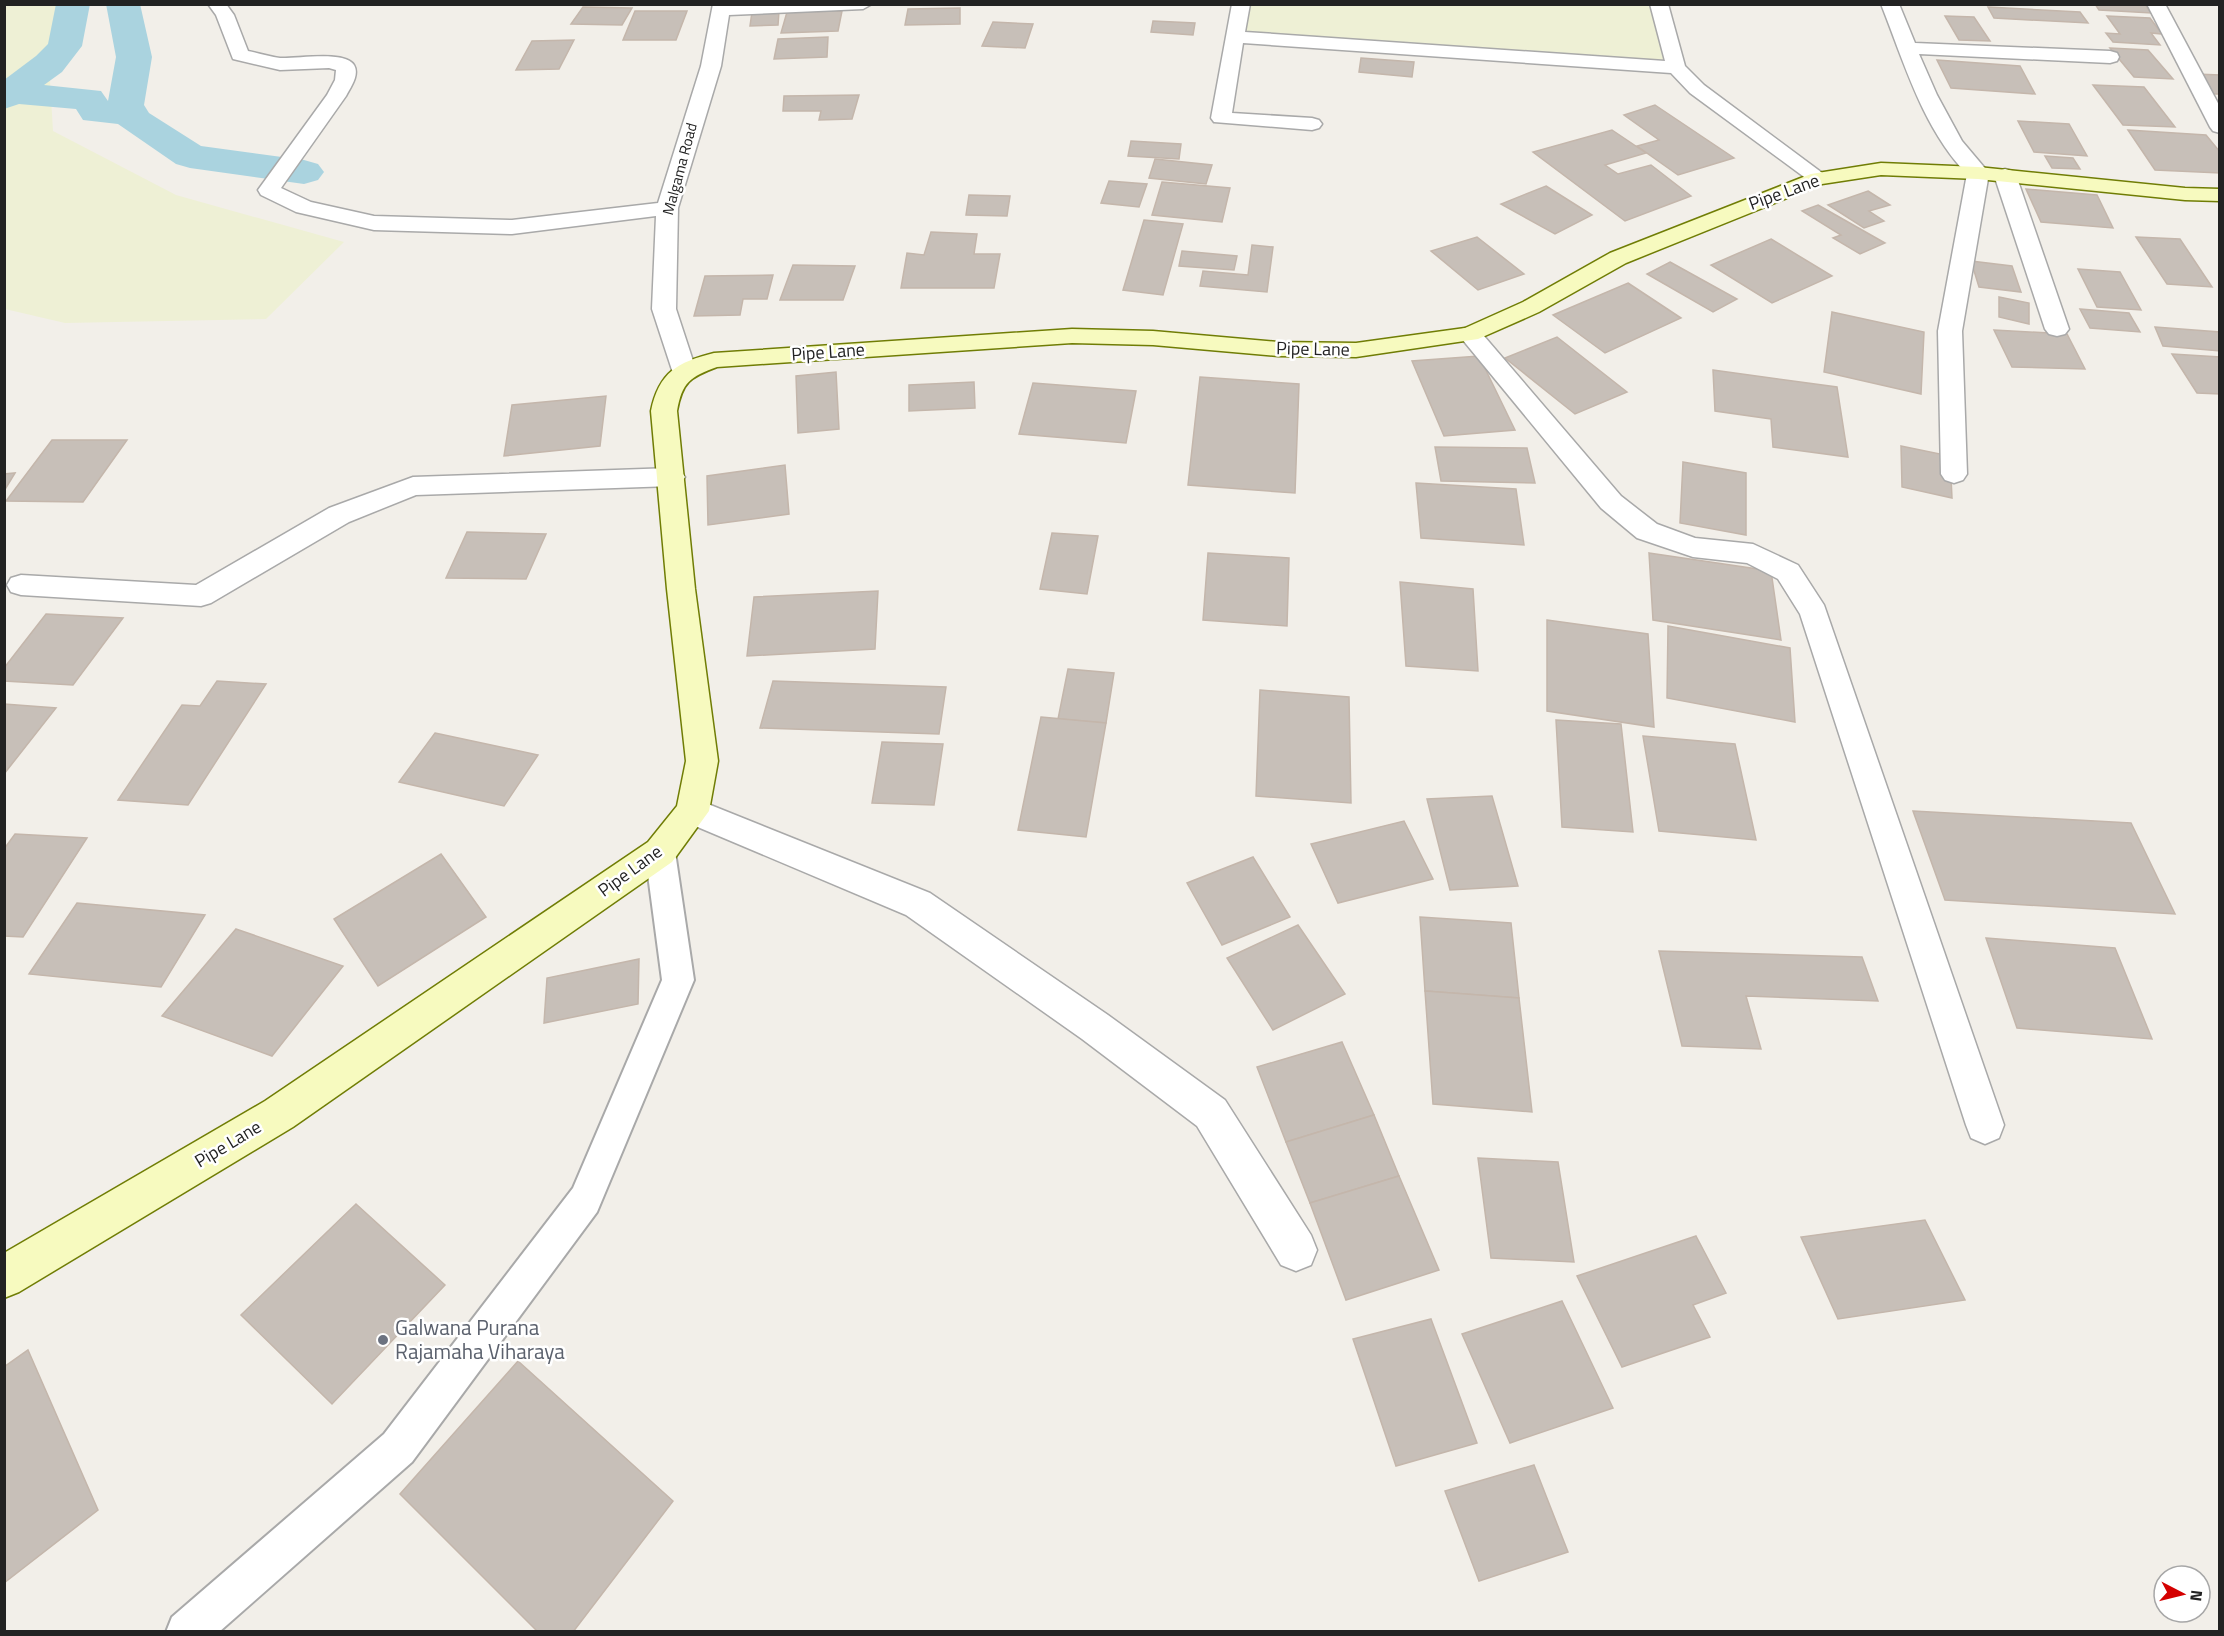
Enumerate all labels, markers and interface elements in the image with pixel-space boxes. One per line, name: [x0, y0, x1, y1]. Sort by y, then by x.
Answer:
street label: Malgama Road: [656, 120, 703, 218]
street label: Pipe Lane: [1745, 166, 1823, 217]
street label: Pipe Lane: [1276, 334, 1350, 363]
street label: Pipe Lane: [790, 335, 866, 368]
street label: Pipe Lane: [592, 838, 667, 903]
street label: Pipe Lane: [189, 1113, 266, 1174]
place label: Galwana Purana Rajamaha Viharaya: [395, 1311, 565, 1367]
marker: Galwana Purana Rajamaha Viharaya: [376, 1333, 390, 1347]
north arrow: [2152, 1564, 2212, 1624]
text: N: [2184, 1589, 2209, 1603]

